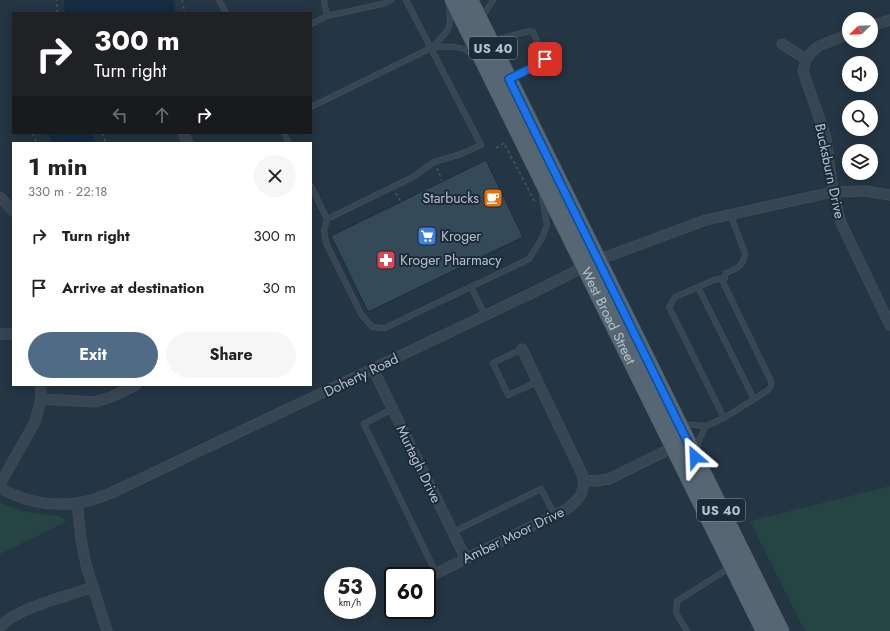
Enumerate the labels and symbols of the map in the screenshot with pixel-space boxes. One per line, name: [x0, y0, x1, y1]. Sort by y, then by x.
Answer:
north arrow: [842, 12, 878, 48]
road number: US 40: [469, 37, 517, 59]
pin: [528, 42, 562, 76]
street label: Bucksburn Drive: [810, 122, 850, 220]
cafe icon: Starbucks: [482, 187, 504, 209]
place label: Starbucks: [423, 188, 479, 208]
supermarket icon: Kroger: [416, 225, 438, 247]
place label: Kroger: [441, 226, 481, 246]
pharmacy icon: Kroger Pharmacy: [375, 249, 397, 271]
place label: Kroger Pharmacy: [400, 250, 502, 270]
street label: West Broad Street: [576, 264, 641, 368]
street label: Doherty Road: [320, 348, 402, 402]
street label: Murtagh Drive: [392, 422, 446, 506]
position arrow: [674, 436, 716, 478]
road number: US 40: [697, 499, 745, 521]
street label: Amber Moor Drive: [459, 502, 567, 568]
speed limit sign: 60: [384, 567, 436, 619]

